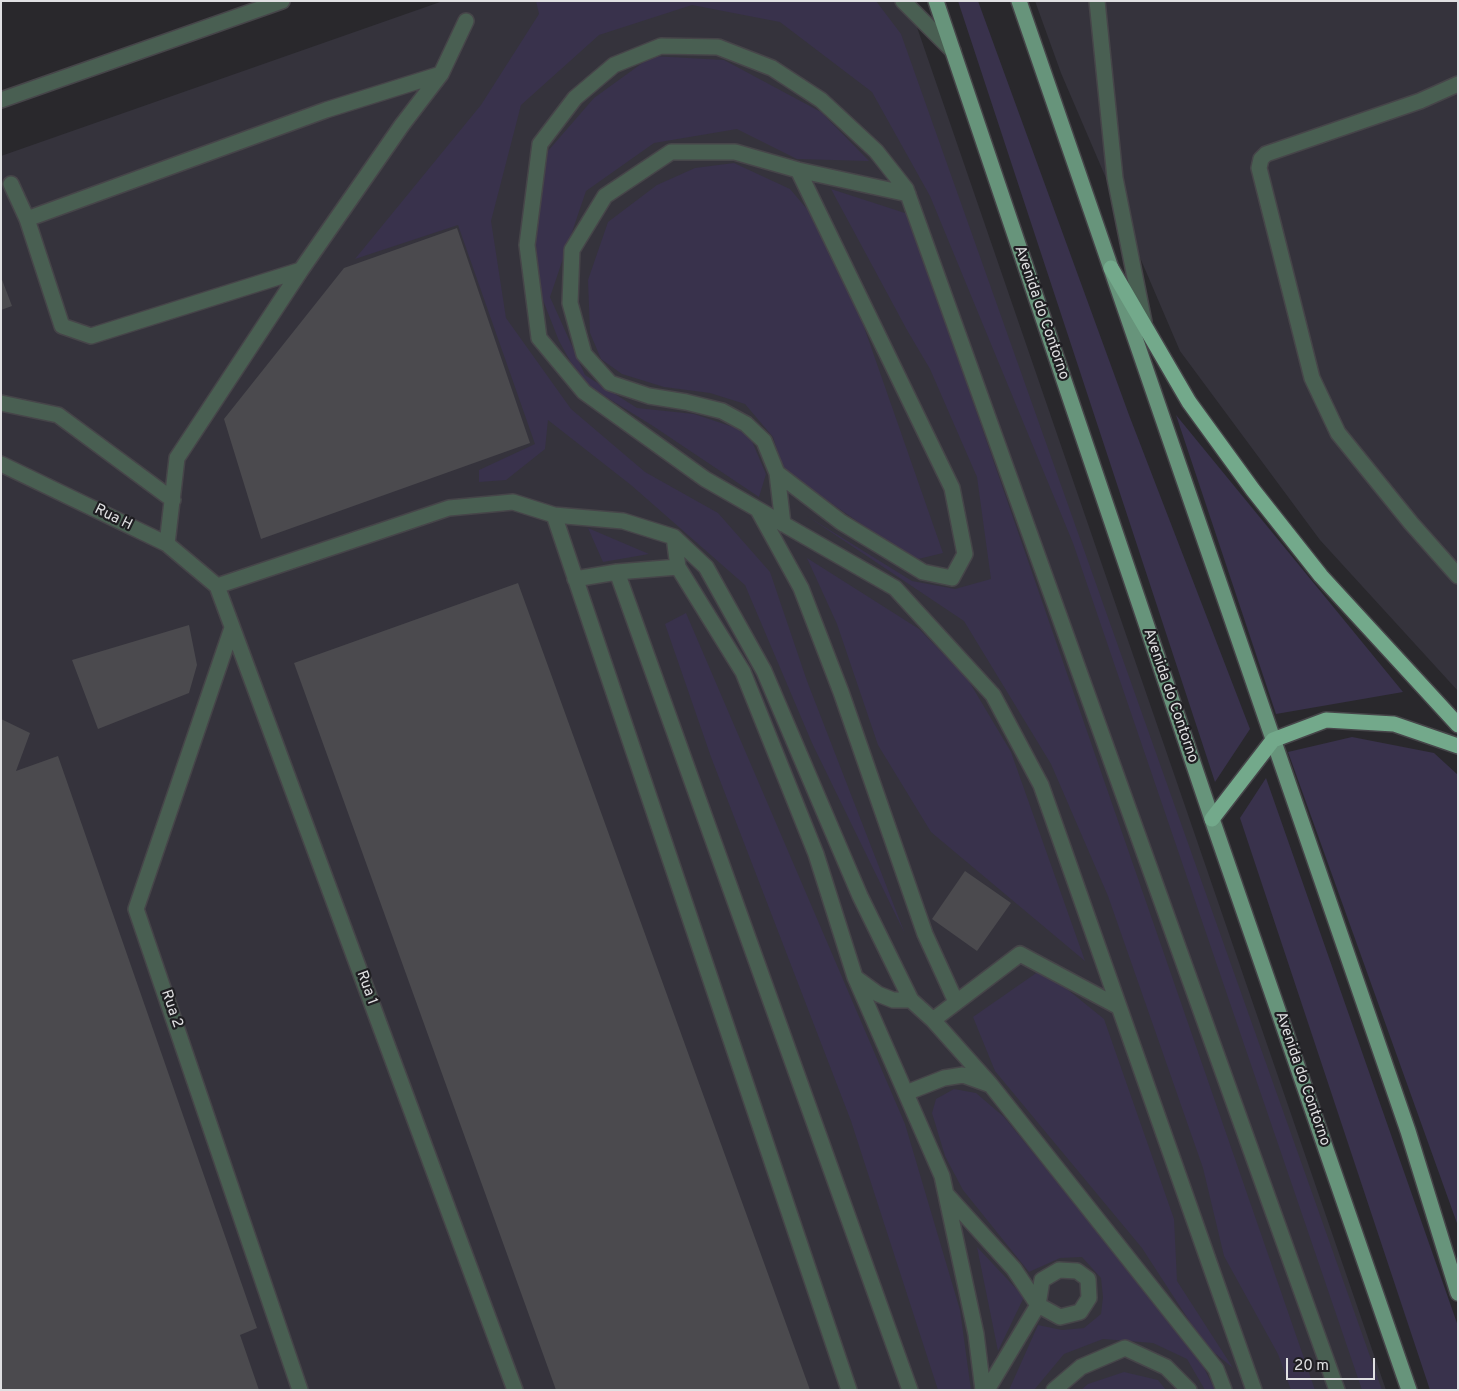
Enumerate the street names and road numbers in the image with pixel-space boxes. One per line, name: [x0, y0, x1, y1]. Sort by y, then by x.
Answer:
street label: Avenida do Contorno: [1010, 244, 1072, 382]
street label: Rua H: [91, 501, 135, 535]
street label: Avenida do Contorno: [1139, 627, 1201, 765]
street label: Rua 1: [352, 968, 380, 1008]
street label: Rua 2: [156, 988, 186, 1030]
street label: Avenida do Contorno: [1271, 1010, 1333, 1148]

